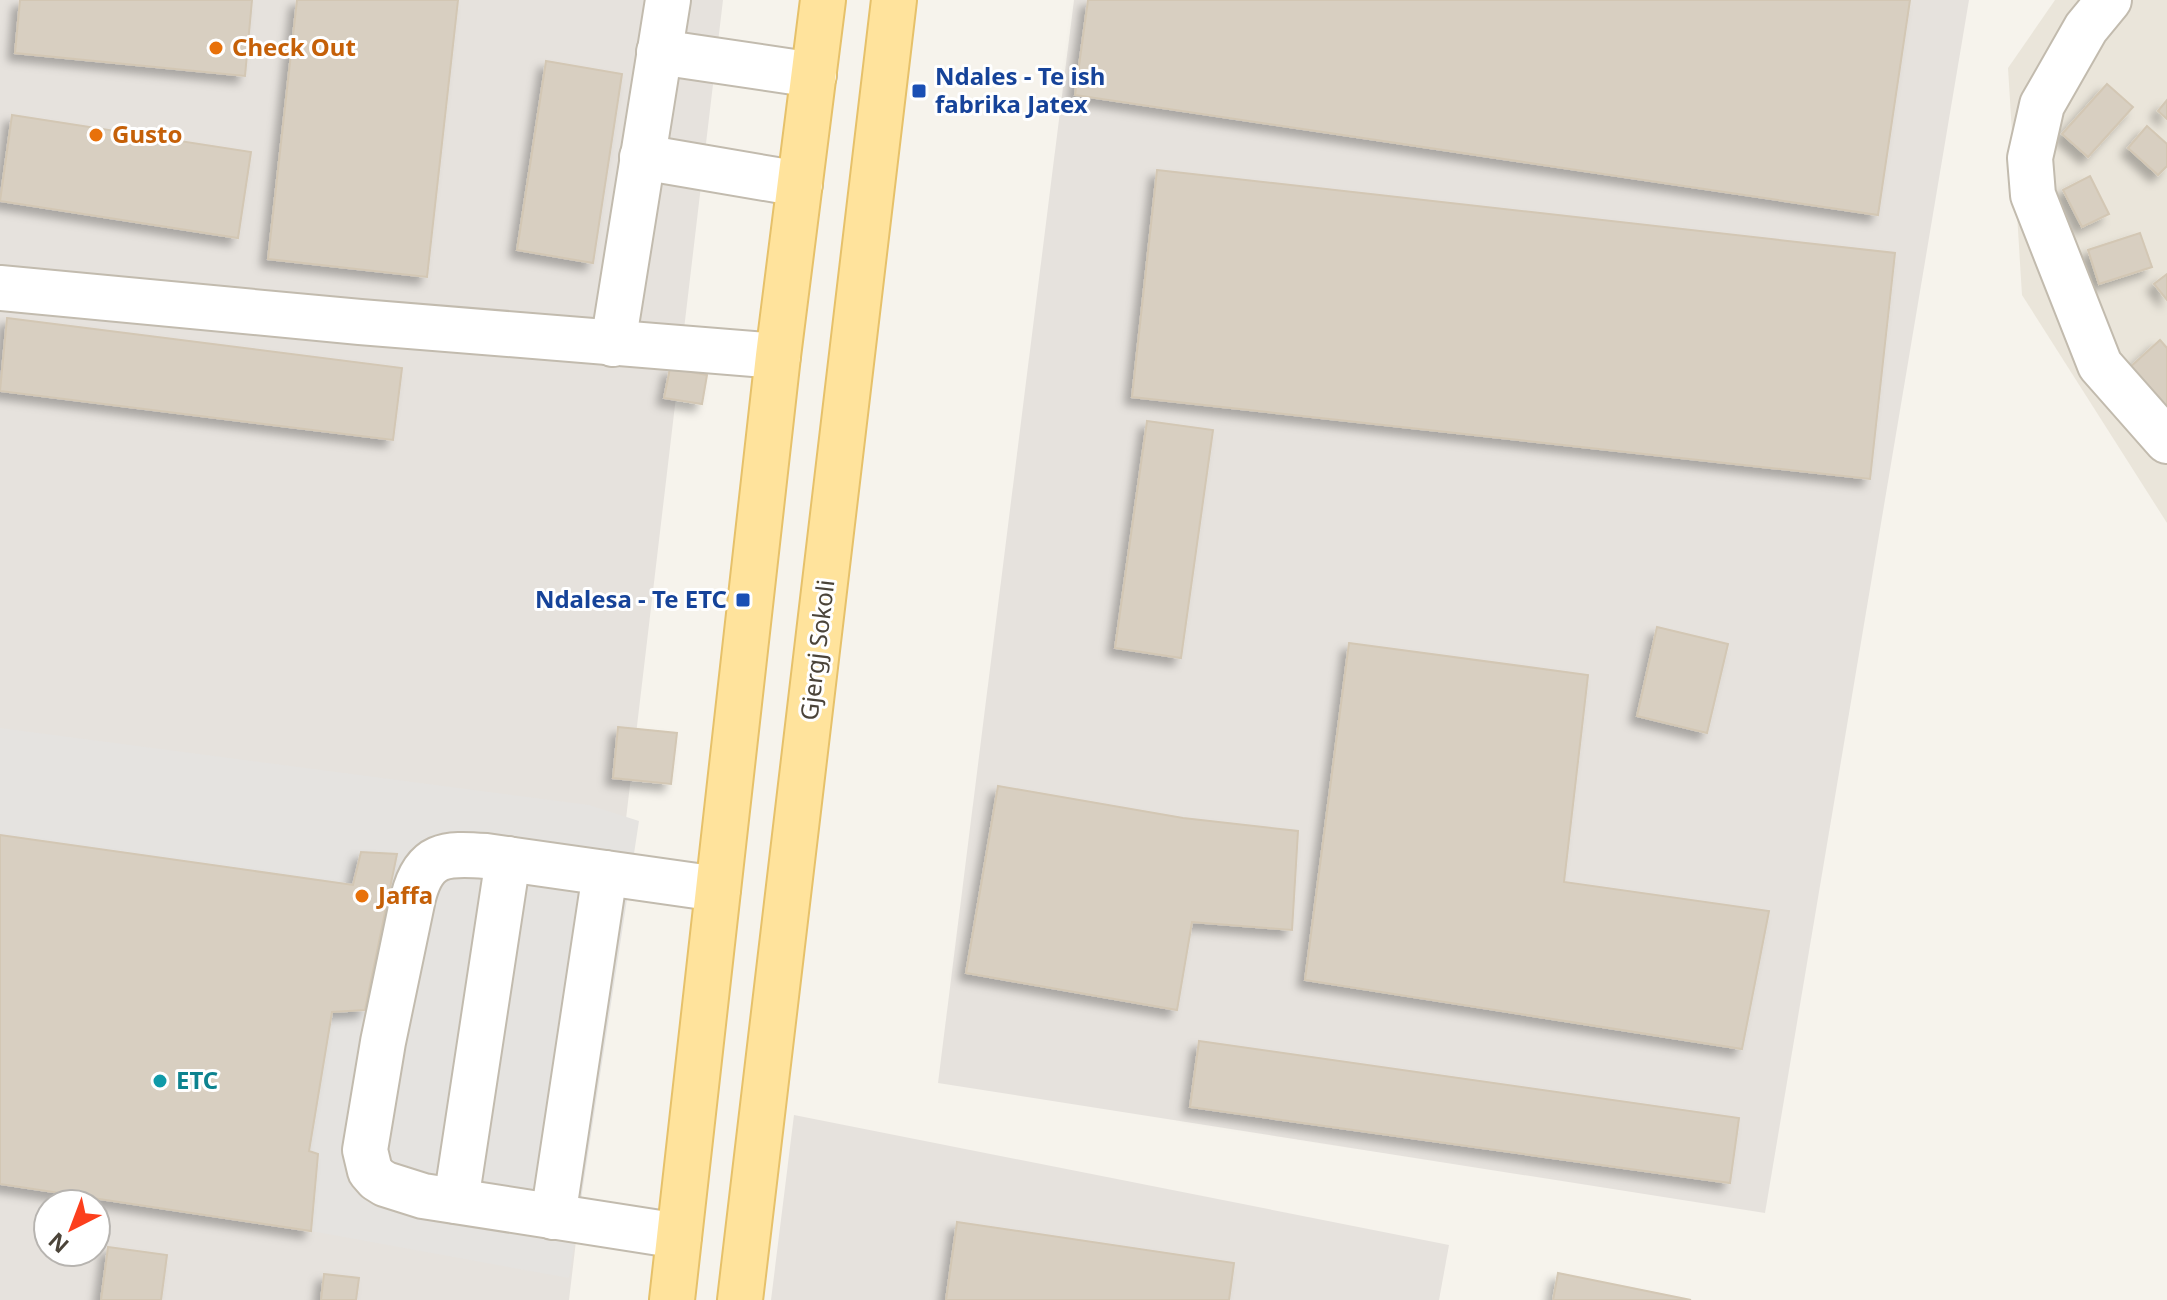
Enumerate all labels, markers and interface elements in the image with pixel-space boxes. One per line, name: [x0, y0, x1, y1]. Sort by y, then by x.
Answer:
place label: Check Out: [232, 30, 356, 63]
marker: Check Out: [207, 39, 225, 57]
place label: Ndales - Te ish fabrika Jatex: [935, 59, 1105, 120]
marker: Ndales - Te ish fabrika Jatex: [910, 82, 928, 100]
place label: Gusto: [112, 117, 182, 150]
marker: Gusto: [87, 126, 105, 144]
street label: Gjergj Sokoli: [792, 578, 842, 722]
place label: Ndalesa - Te ETC: [535, 582, 727, 615]
marker: Ndalesa - Te ETC: [734, 591, 752, 609]
place label: Jaffa: [376, 878, 433, 911]
marker: Jaffa: [353, 887, 371, 905]
place label: ETC: [176, 1063, 218, 1096]
marker: ETC: [151, 1072, 169, 1090]
north arrow: [32, 1188, 112, 1268]
text: N: [41, 1226, 75, 1261]

